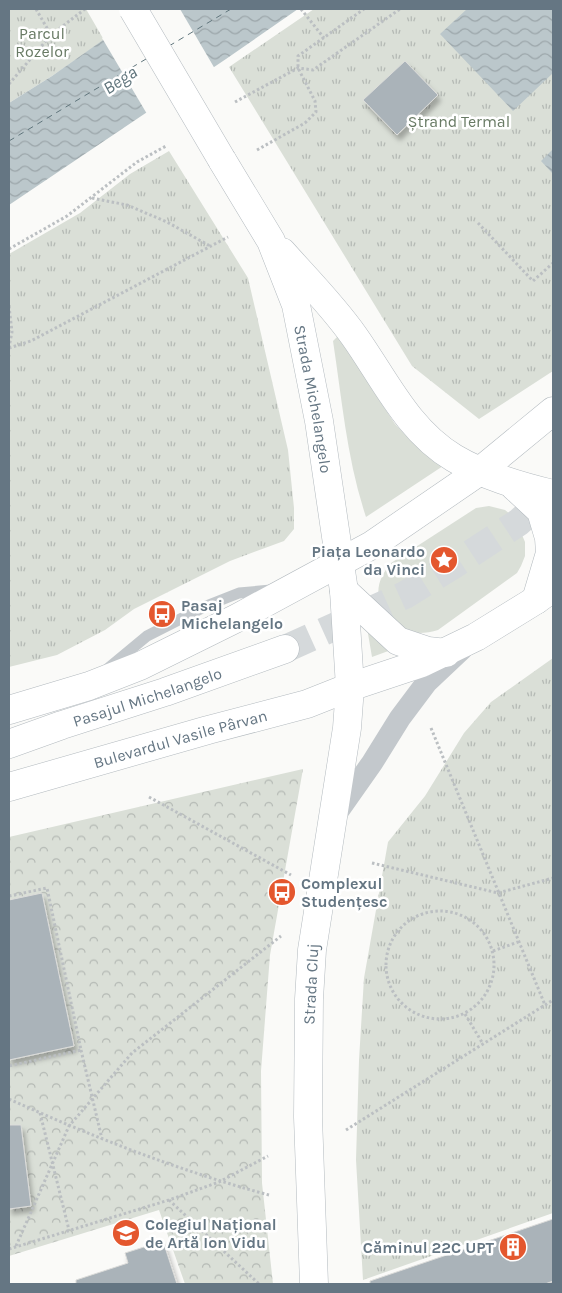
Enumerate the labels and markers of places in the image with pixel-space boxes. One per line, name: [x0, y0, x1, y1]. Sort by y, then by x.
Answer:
place label: Piața Leonardo da Vinci: [311, 542, 425, 579]
place icon: Piața Leonardo da Vinci: [429, 545, 459, 575]
place label: Pasaj Michelangelo: [181, 596, 283, 633]
bus stop icon: Pasaj Michelangelo: [147, 599, 177, 629]
place label: Complexul Studențesc: [301, 874, 388, 911]
bus stop icon: Complexul Studențesc: [267, 877, 297, 907]
place label: Colegiul Național de Artă Ion Vidu: [145, 1215, 277, 1252]
school or university icon: Colegiul Național de Artă Ion Vidu: [111, 1218, 141, 1248]
building icon: Căminul 22C UPT: [498, 1232, 528, 1262]
place label: Căminul 22C UPT: [363, 1238, 494, 1257]

